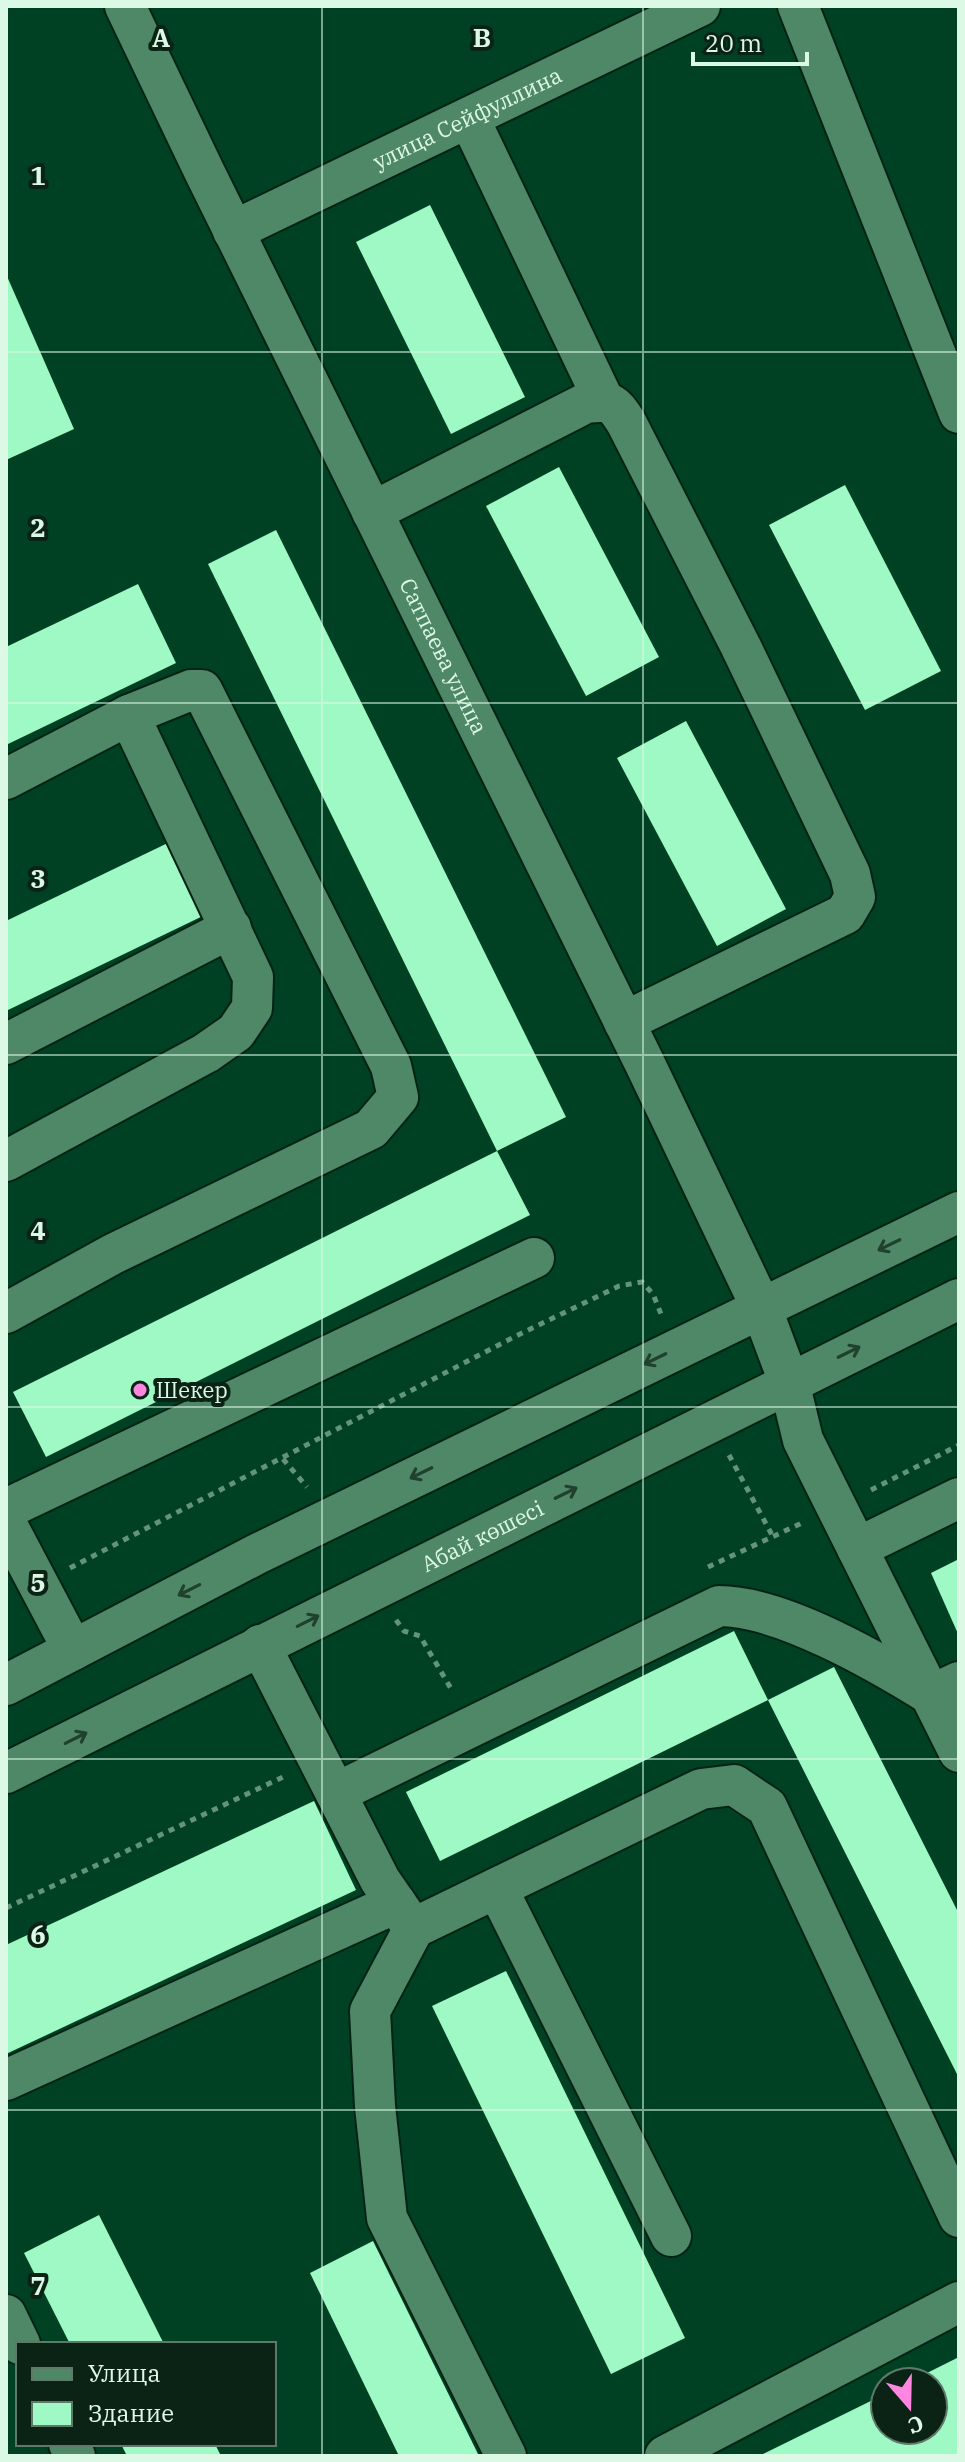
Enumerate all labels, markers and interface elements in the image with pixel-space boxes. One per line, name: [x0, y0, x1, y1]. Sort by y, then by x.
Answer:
scale bar: [693, 16, 807, 66]
text: A: [152, 20, 170, 54]
text: B: [473, 20, 491, 54]
text: 20 m: [705, 27, 762, 59]
street label: улица Сейфуллина: [368, 60, 566, 175]
text: 1: [30, 158, 46, 192]
text: 2: [30, 510, 46, 544]
street label: Сатпаева улица: [393, 573, 495, 739]
text: 3: [30, 861, 46, 895]
text: 4: [30, 1213, 46, 1247]
one-way arrow: [877, 1238, 901, 1253]
one-way arrow: [837, 1344, 860, 1359]
one-way arrow: [643, 1351, 667, 1367]
place label: Шекер: [156, 1375, 228, 1404]
marker: Шекер: [131, 1381, 149, 1399]
one-way arrow: [410, 1466, 434, 1482]
one-way arrow: [553, 1484, 577, 1500]
street label: Абай көшесі: [416, 1493, 548, 1578]
text: 5: [30, 1565, 46, 1599]
one-way arrow: [177, 1582, 201, 1598]
one-way arrow: [295, 1613, 319, 1628]
one-way arrow: [63, 1729, 87, 1745]
text: 6: [30, 1917, 46, 1951]
text: 7: [30, 2268, 46, 2302]
legend: [16, 2342, 276, 2446]
text: Улица: [88, 2357, 161, 2389]
north arrow: [869, 2366, 949, 2446]
text: Здание: [88, 2397, 174, 2429]
text: С: [904, 2409, 928, 2441]

